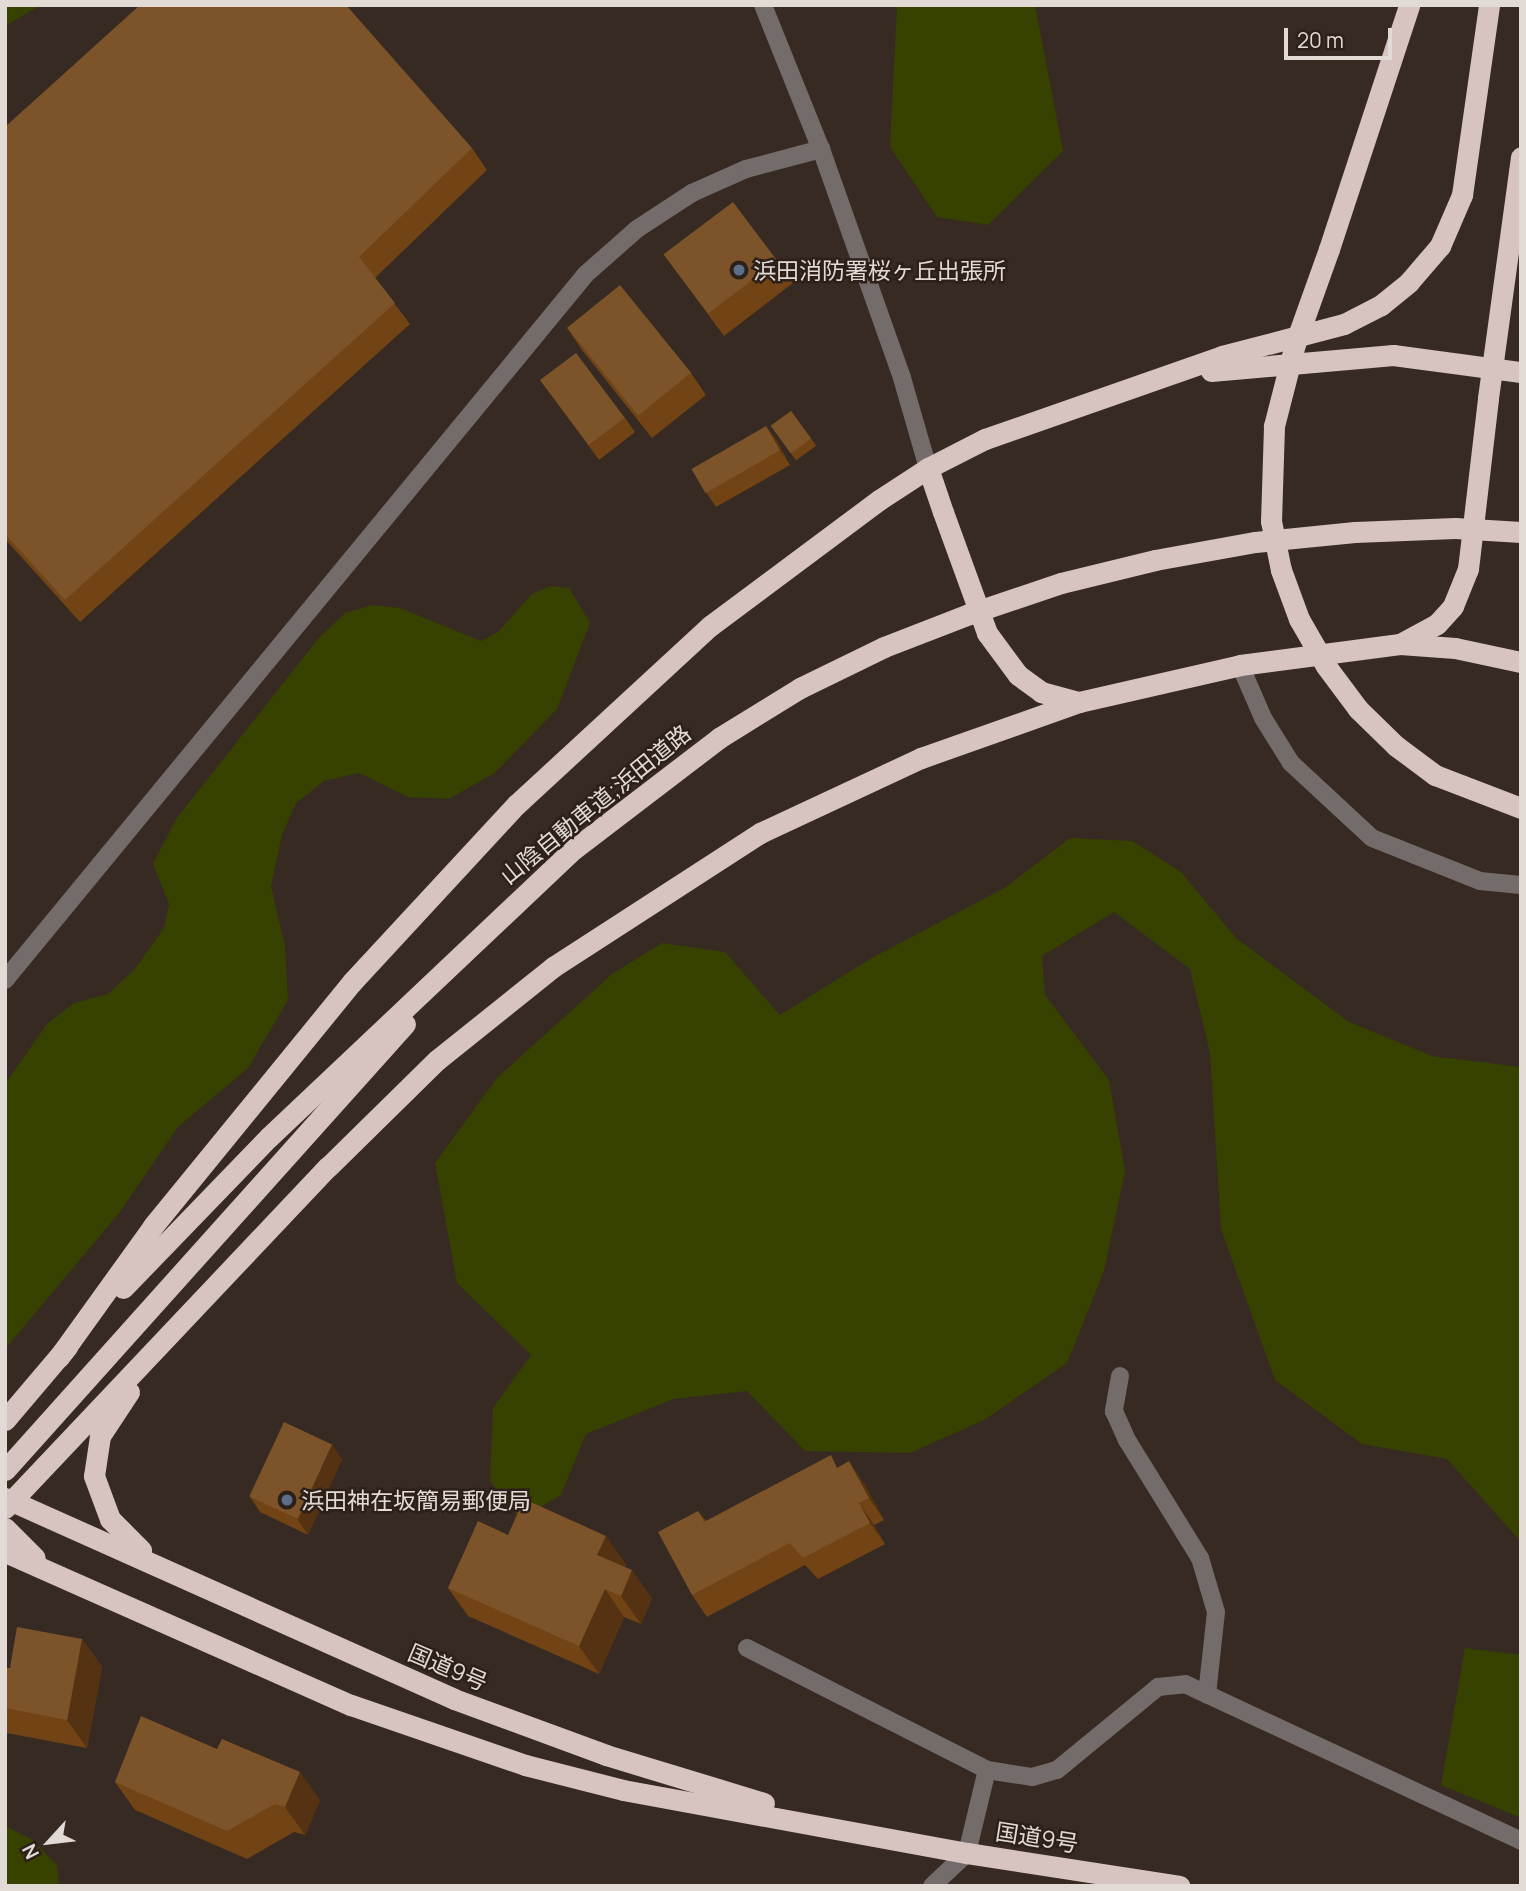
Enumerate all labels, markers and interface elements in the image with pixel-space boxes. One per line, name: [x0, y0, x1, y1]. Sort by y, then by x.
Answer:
scale bar: [1288, 14, 1396, 58]
text: 20 m: [1297, 26, 1344, 54]
place label: 浜田消防署桜ヶ丘出張所: [753, 256, 1006, 284]
marker: 浜田消防署桜ヶ丘出張所: [731, 262, 747, 278]
street label: 山陰自動車道;浜田道路: [494, 719, 696, 889]
place label: 浜田神在坂簡易郵便局: [301, 1486, 531, 1514]
marker: 浜田神在坂簡易郵便局: [279, 1492, 295, 1508]
street label: 国道9号: [404, 1638, 492, 1696]
north arrow: [14, 1807, 84, 1877]
street label: 国道9号: [994, 1817, 1080, 1857]
text: N: [16, 1840, 45, 1864]

